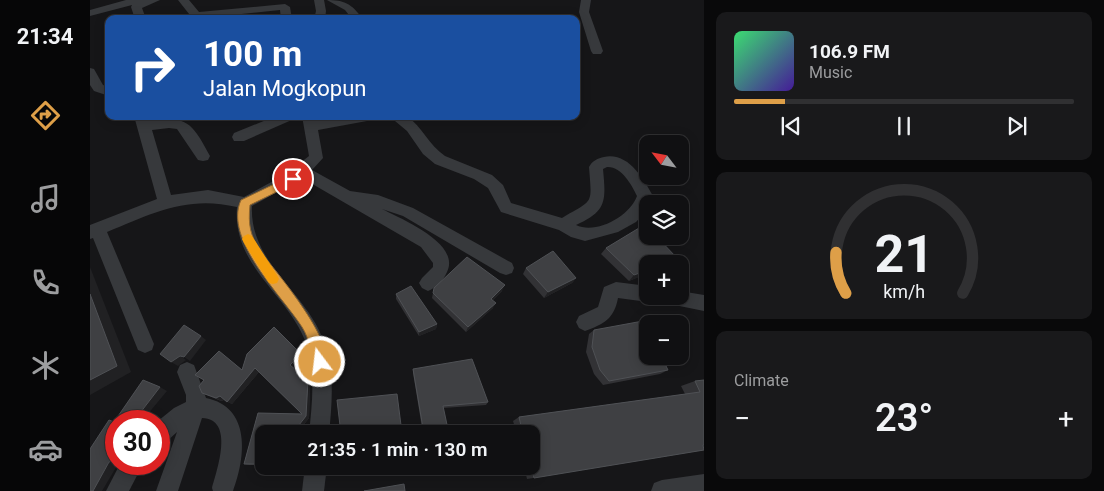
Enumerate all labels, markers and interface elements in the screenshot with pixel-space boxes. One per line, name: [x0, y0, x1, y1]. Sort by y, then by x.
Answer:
text: 21:34: [17, 24, 73, 49]
text: 100 m: [203, 34, 302, 75]
icon: right: [120, 35, 185, 100]
text: 106.9 FM: [809, 40, 890, 63]
text: Music: [809, 63, 852, 82]
text: Jalan Mogkopun: [203, 76, 366, 101]
icon: directions: [28, 98, 63, 133]
icon: previous: [777, 112, 805, 140]
icon: pause: [890, 112, 918, 140]
icon: next: [1003, 112, 1031, 140]
north arrow: [639, 135, 689, 185]
map controls: [639, 135, 689, 365]
pin: [272, 158, 314, 200]
icon: arrive: [279, 165, 307, 193]
icon: music: [28, 181, 63, 216]
button: layers: [639, 195, 689, 245]
text: 21: [874, 224, 934, 285]
button: +: [639, 255, 689, 305]
icon: phone: [28, 265, 63, 300]
text: km/h: [883, 281, 925, 302]
button: −: [639, 315, 689, 365]
position arrow: [293, 335, 345, 387]
icon: climate: [28, 348, 63, 383]
text: Climate: [734, 371, 789, 390]
text: 23°: [875, 396, 933, 440]
text: −: [734, 402, 750, 435]
text: +: [1058, 402, 1074, 435]
speed limit sign: 30: [105, 410, 170, 475]
icon: car: [28, 432, 63, 467]
text: 21:35 · 1 min · 130 m: [307, 438, 488, 461]

